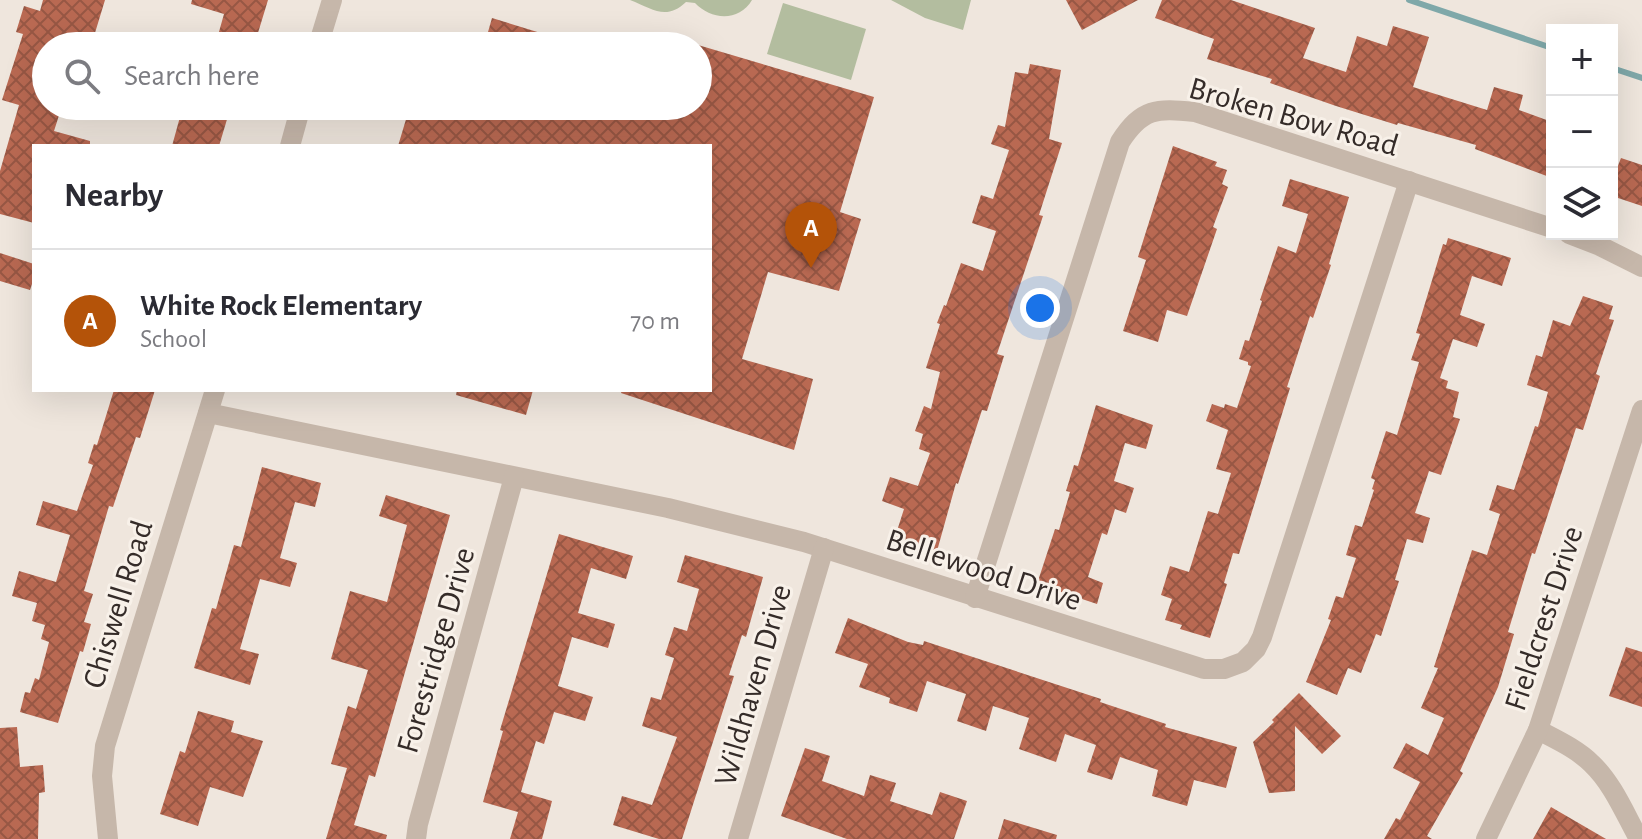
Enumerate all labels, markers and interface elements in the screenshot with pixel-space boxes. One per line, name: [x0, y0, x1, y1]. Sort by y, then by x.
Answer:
map controls: [1546, 24, 1618, 240]
button: +: [1546, 24, 1618, 96]
search box: [32, 32, 712, 120]
icon: search: [60, 54, 104, 98]
text: Search here: [124, 61, 260, 91]
street label: Broken Bow Road: [1185, 72, 1402, 162]
button: −: [1546, 96, 1618, 168]
button: layers: [1546, 168, 1618, 240]
text: Nearby: [64, 179, 163, 213]
pin: A: [785, 202, 837, 268]
your location: [1020, 288, 1060, 328]
text: White Rock Elementary: [140, 291, 422, 321]
text: A: [82, 308, 98, 334]
text: 70 m: [630, 308, 680, 334]
text: School: [140, 326, 207, 352]
street label: Chiswell Road: [77, 517, 159, 692]
street label: Fieldcrest Drive: [1499, 522, 1589, 714]
street label: Bellewood Drive: [882, 523, 1085, 617]
street label: Forestridge Drive: [391, 544, 481, 757]
street label: Wildhaven Drive: [709, 581, 797, 790]

